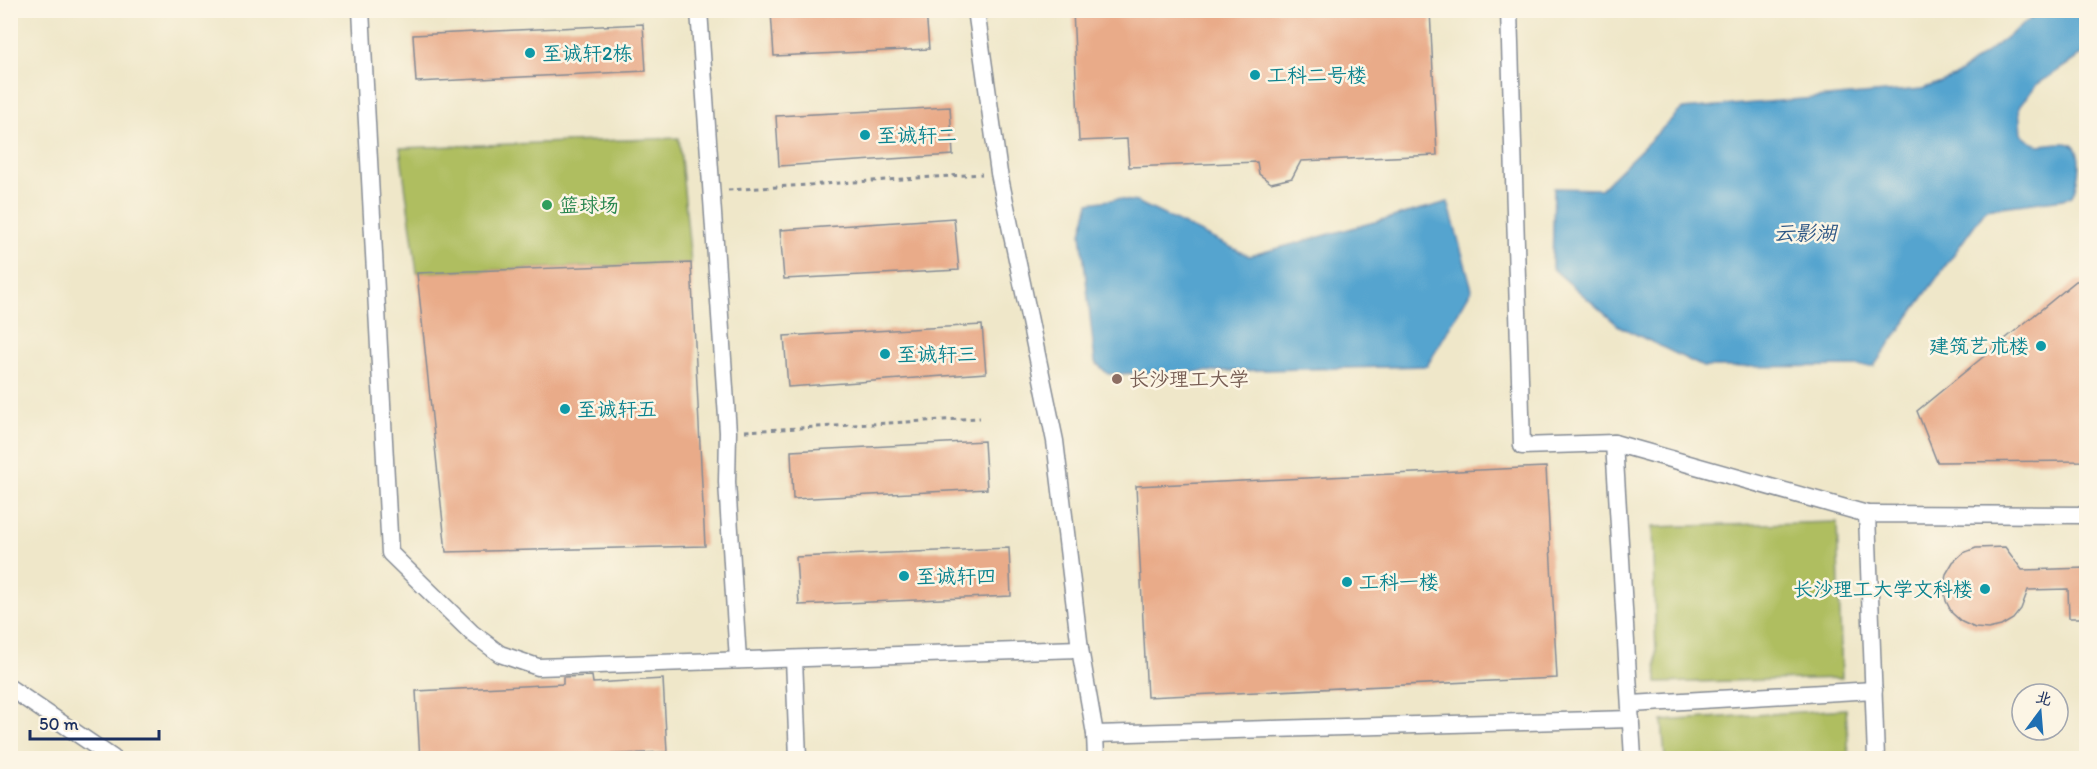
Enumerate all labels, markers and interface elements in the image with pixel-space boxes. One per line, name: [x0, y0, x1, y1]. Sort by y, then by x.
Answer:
place label: 至诚轩2栋: [542, 41, 633, 65]
marker: 至诚轩2栋: [523, 46, 537, 60]
place label: 工科二号楼: [1267, 63, 1367, 87]
marker: 工科二号楼: [1248, 68, 1262, 82]
place label: 至诚轩二: [877, 123, 957, 147]
marker: 至诚轩二: [858, 128, 872, 142]
place label: 篮球场: [559, 193, 619, 217]
marker: 篮球场: [540, 198, 554, 212]
water label: 云影湖: [1774, 220, 1838, 245]
place label: 建筑艺术楼: [1929, 334, 2029, 358]
marker: 建筑艺术楼: [2034, 339, 2048, 353]
place label: 至诚轩三: [897, 342, 977, 366]
marker: 至诚轩三: [878, 347, 892, 361]
place label: 长沙理工大学: [1129, 367, 1249, 391]
marker: 长沙理工大学: [1110, 372, 1124, 386]
place label: 至诚轩五: [577, 397, 657, 421]
marker: 至诚轩五: [558, 402, 572, 416]
place label: 至诚轩四: [916, 564, 996, 588]
marker: 至诚轩四: [897, 569, 911, 583]
place label: 工科一楼: [1359, 570, 1439, 594]
marker: 工科一楼: [1340, 575, 1354, 589]
place label: 长沙理工大学文科楼: [1793, 577, 1973, 601]
marker: 长沙理工大学文科楼: [1978, 582, 1992, 596]
north arrow: [2010, 682, 2070, 742]
text: 北: [2034, 687, 2054, 709]
scale bar: [30, 703, 159, 741]
text: 50 m: [39, 713, 79, 735]

